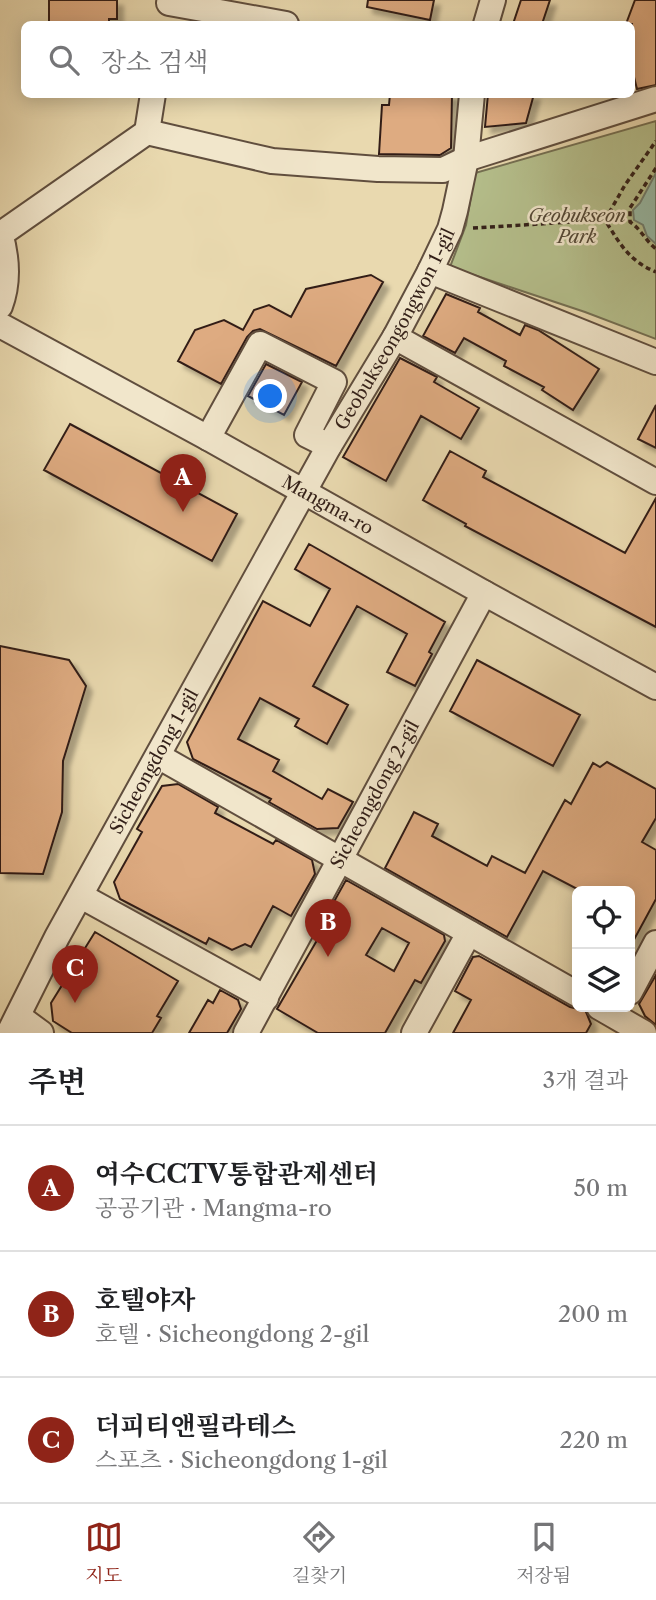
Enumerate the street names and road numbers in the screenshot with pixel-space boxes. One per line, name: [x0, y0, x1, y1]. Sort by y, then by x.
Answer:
street label: Geobukseongongwon 1-gil: [330, 225, 460, 434]
street label: Mangma-ro: [278, 471, 377, 540]
street label: Sicheongdong 1-gil: [105, 685, 203, 838]
street label: Sicheongdong 2-gil: [326, 717, 424, 873]

